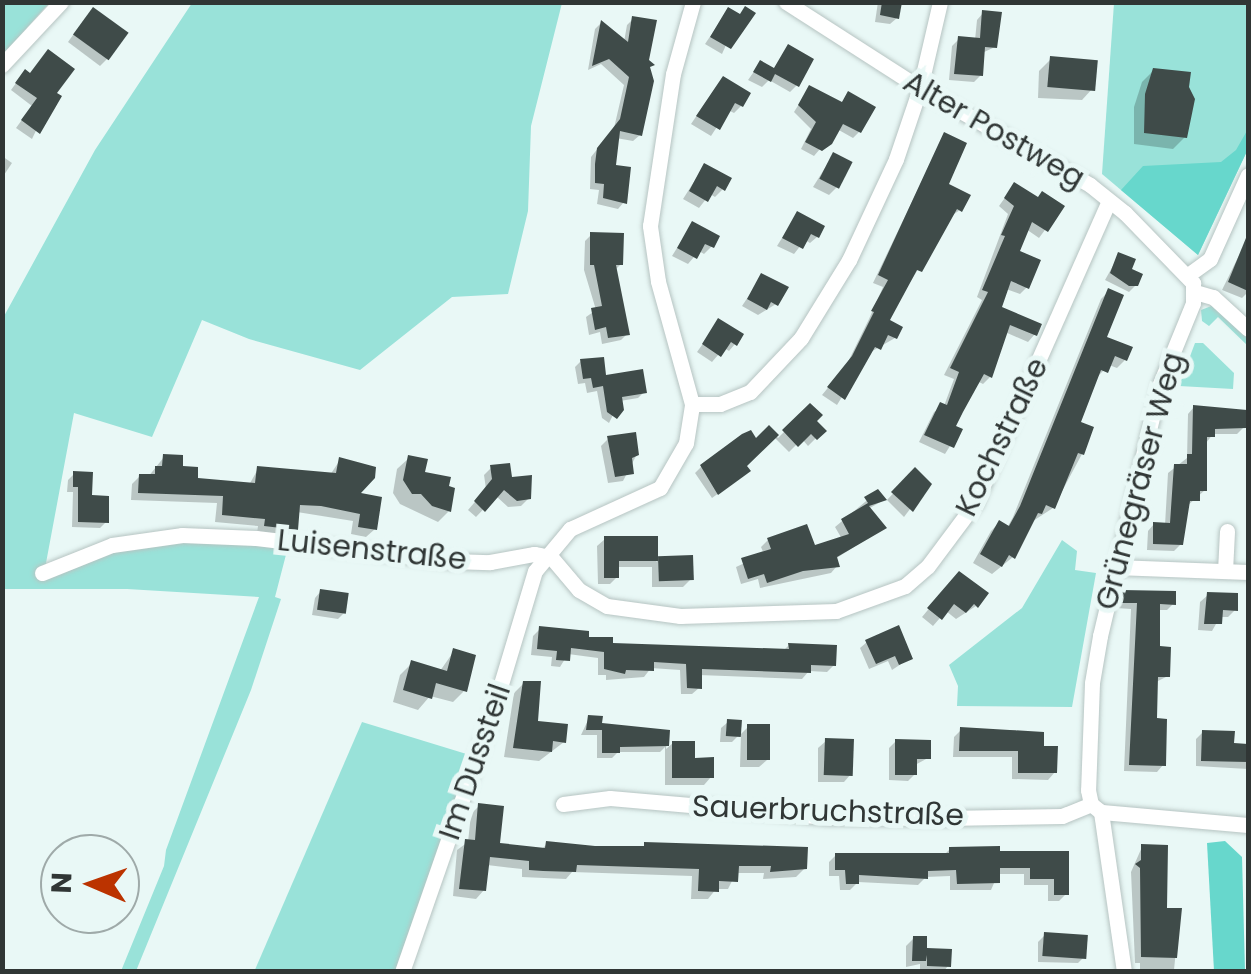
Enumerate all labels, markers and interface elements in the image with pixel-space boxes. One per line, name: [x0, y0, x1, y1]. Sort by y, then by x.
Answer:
street label: Alter Postweg: [897, 64, 1091, 196]
street label: Grünegräser Weg: [1088, 348, 1192, 614]
street label: Kochstraße: [948, 352, 1056, 522]
street label: Luisenstraße: [276, 522, 468, 578]
street label: Im Dussteil: [432, 679, 518, 845]
street label: Sauerbruchstraße: [691, 788, 965, 834]
north arrow: [40, 834, 140, 934]
text: N: [42, 872, 81, 894]

